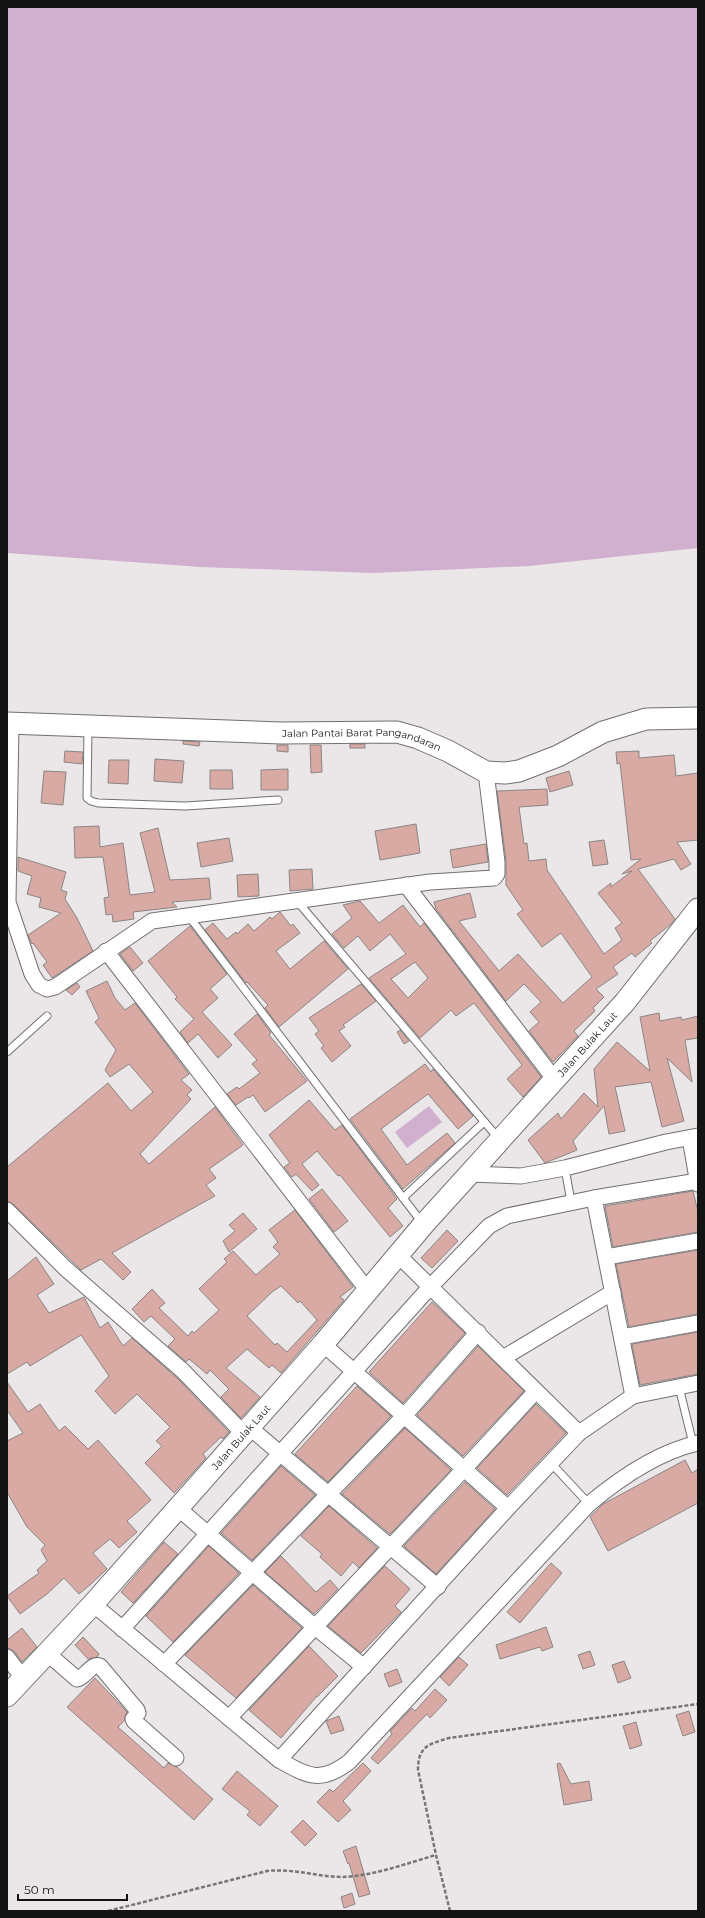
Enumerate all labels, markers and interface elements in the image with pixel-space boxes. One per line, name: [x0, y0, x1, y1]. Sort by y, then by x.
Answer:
street label: Jalan Pantai Barat Pangandaran: [281, 726, 443, 754]
street label: Jalan Bulak Laut: [554, 1009, 620, 1080]
street label: Jalan Bulak Laut: [208, 1402, 274, 1473]
scale bar: [18, 1876, 127, 1902]
text: 50 m: [24, 1882, 55, 1897]

